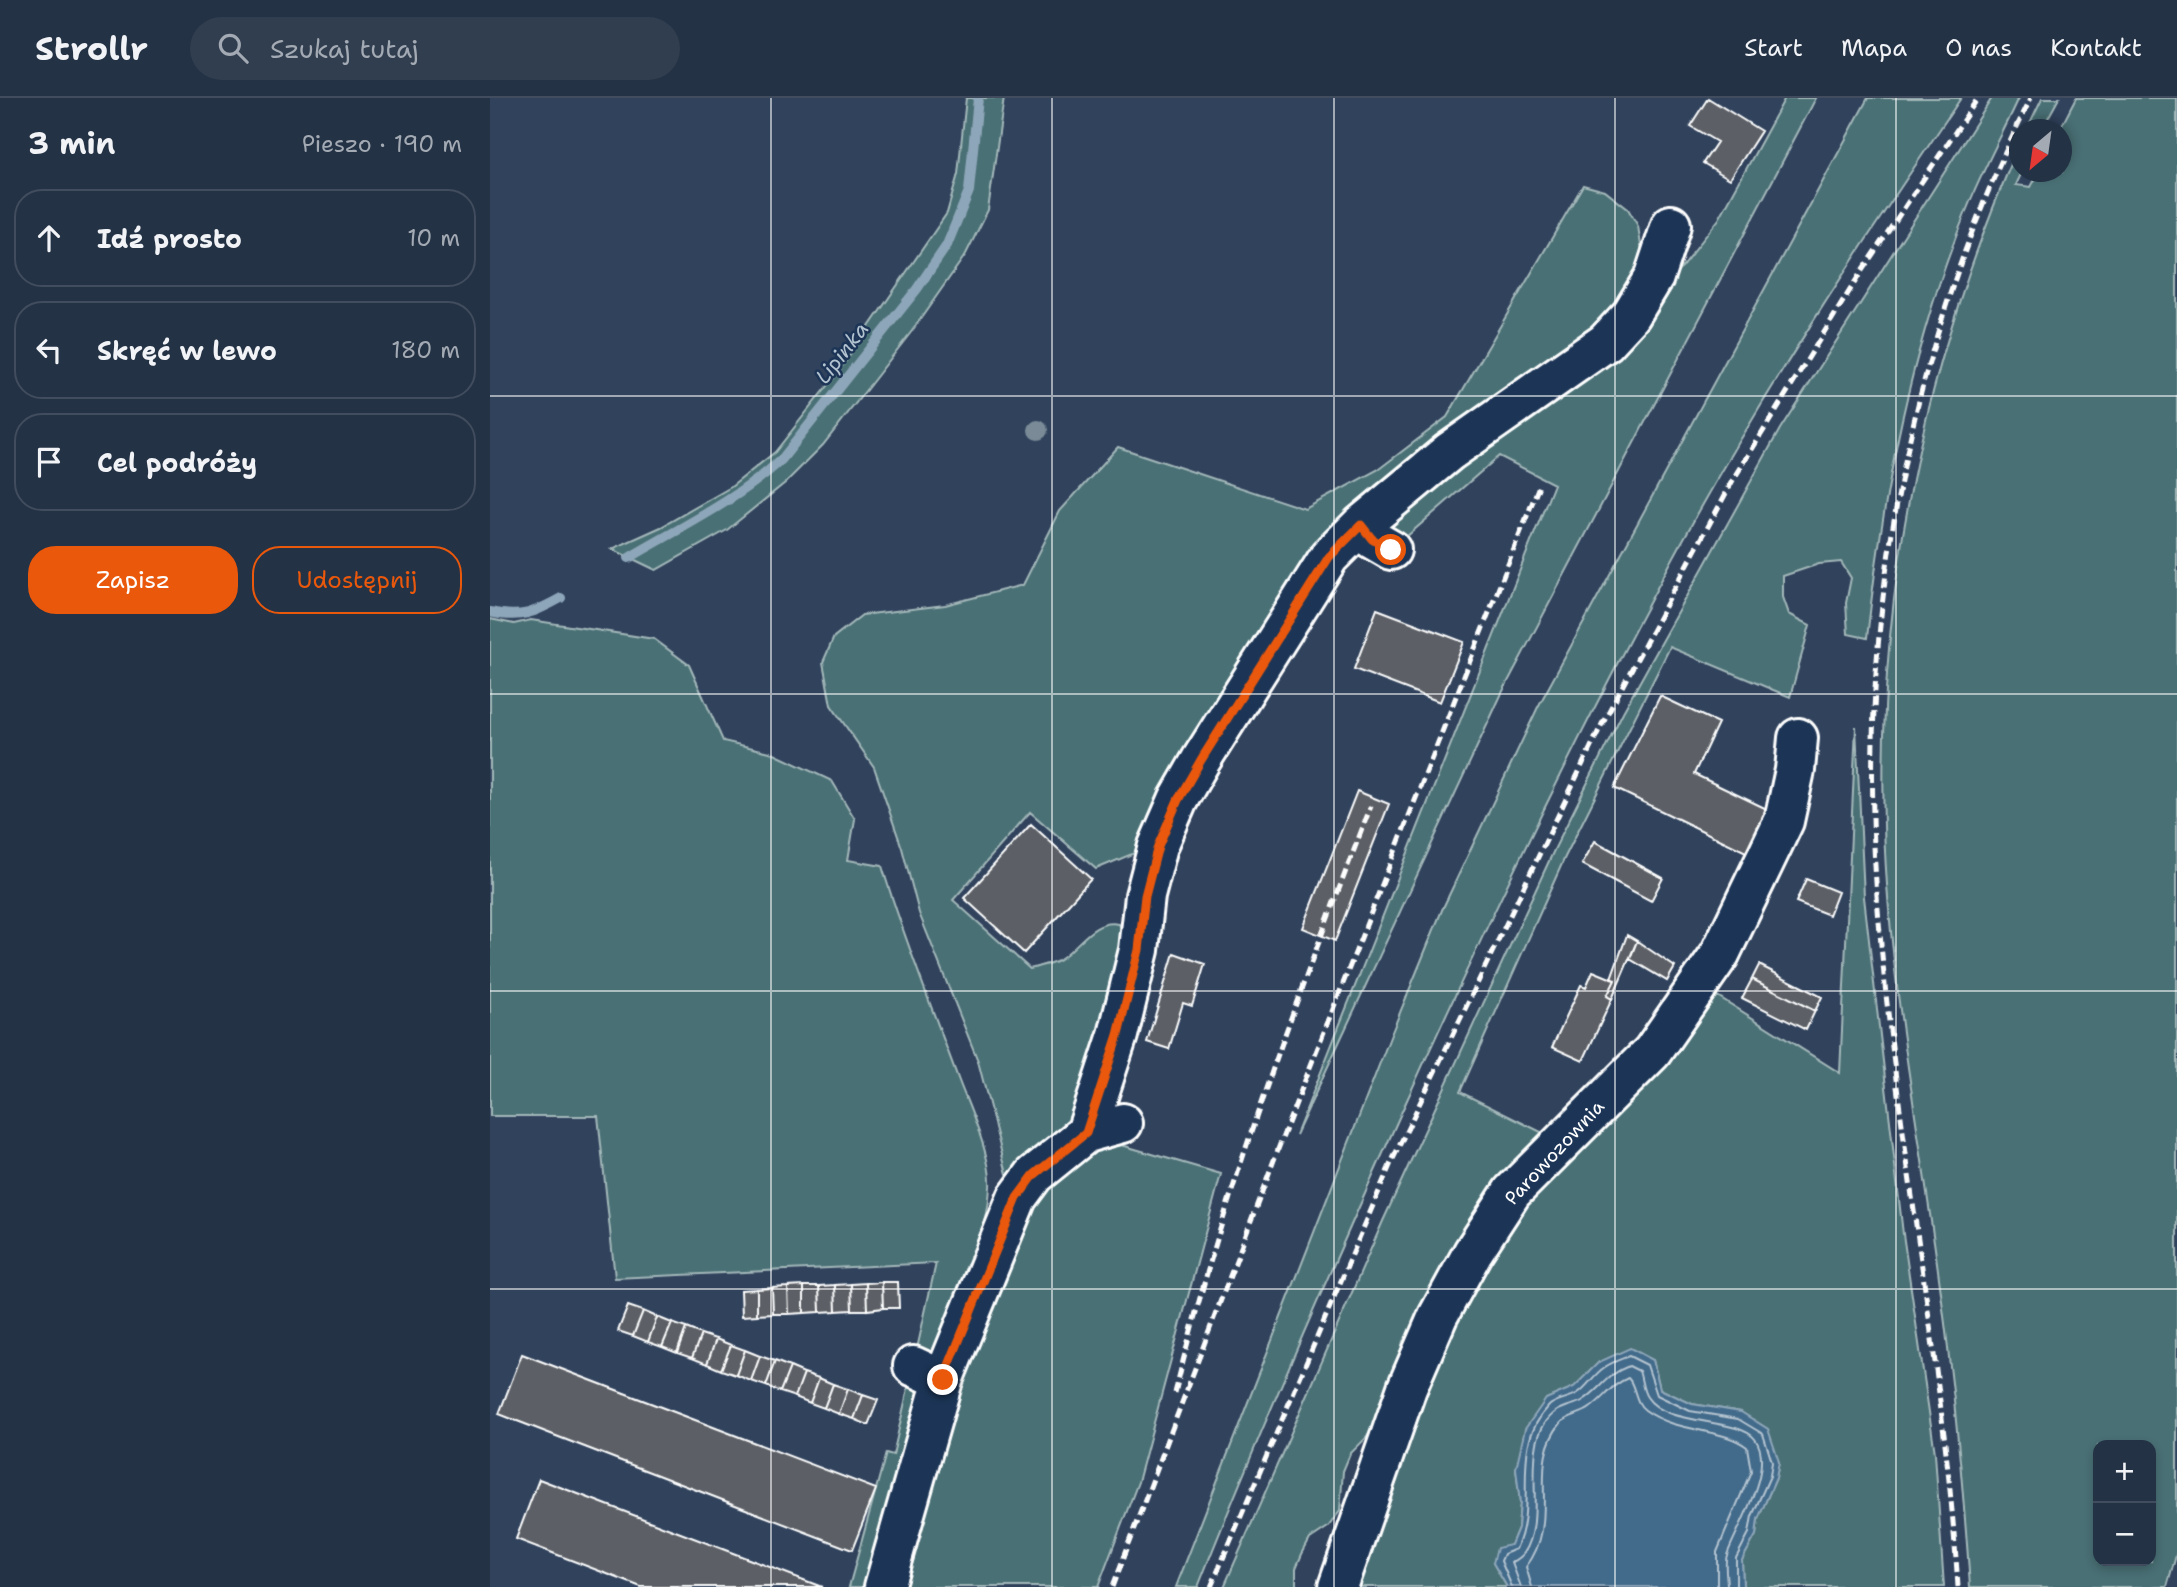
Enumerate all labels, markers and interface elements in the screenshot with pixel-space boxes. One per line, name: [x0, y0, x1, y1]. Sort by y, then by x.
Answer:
search box: [190, 17, 680, 80]
text: Strollr: [35, 26, 148, 71]
icon: search: [214, 29, 252, 67]
text: Szukaj tutaj: [270, 31, 419, 66]
text: Start: [1744, 32, 1803, 64]
text: Mapa: [1841, 32, 1907, 64]
text: O nas: [1945, 32, 2012, 64]
text: Kontakt: [2050, 32, 2142, 64]
north arrow: [2009, 119, 2072, 182]
text: 3 min: [28, 123, 115, 164]
text: Pieszo · 190 m: [302, 129, 462, 159]
icon: ahead: [30, 219, 68, 257]
text: Idź prosto: [97, 221, 242, 256]
text: 10 m: [407, 223, 460, 253]
water label: Lipinka: [809, 316, 875, 390]
icon: left: [30, 331, 68, 369]
text: Skręć w lewo: [97, 333, 277, 368]
text: 180 m: [391, 335, 460, 365]
icon: arrive: [30, 443, 68, 481]
text: Cel podróży: [97, 445, 257, 480]
route start: [1375, 534, 1406, 565]
button: Zapisz: [28, 546, 238, 614]
button: Udostępnij: [252, 546, 462, 614]
street label: Parowozownia: [1499, 1094, 1610, 1210]
route end: [927, 1364, 958, 1395]
map controls: [2093, 1440, 2156, 1566]
button: +: [2093, 1440, 2156, 1503]
button: −: [2093, 1503, 2156, 1566]

